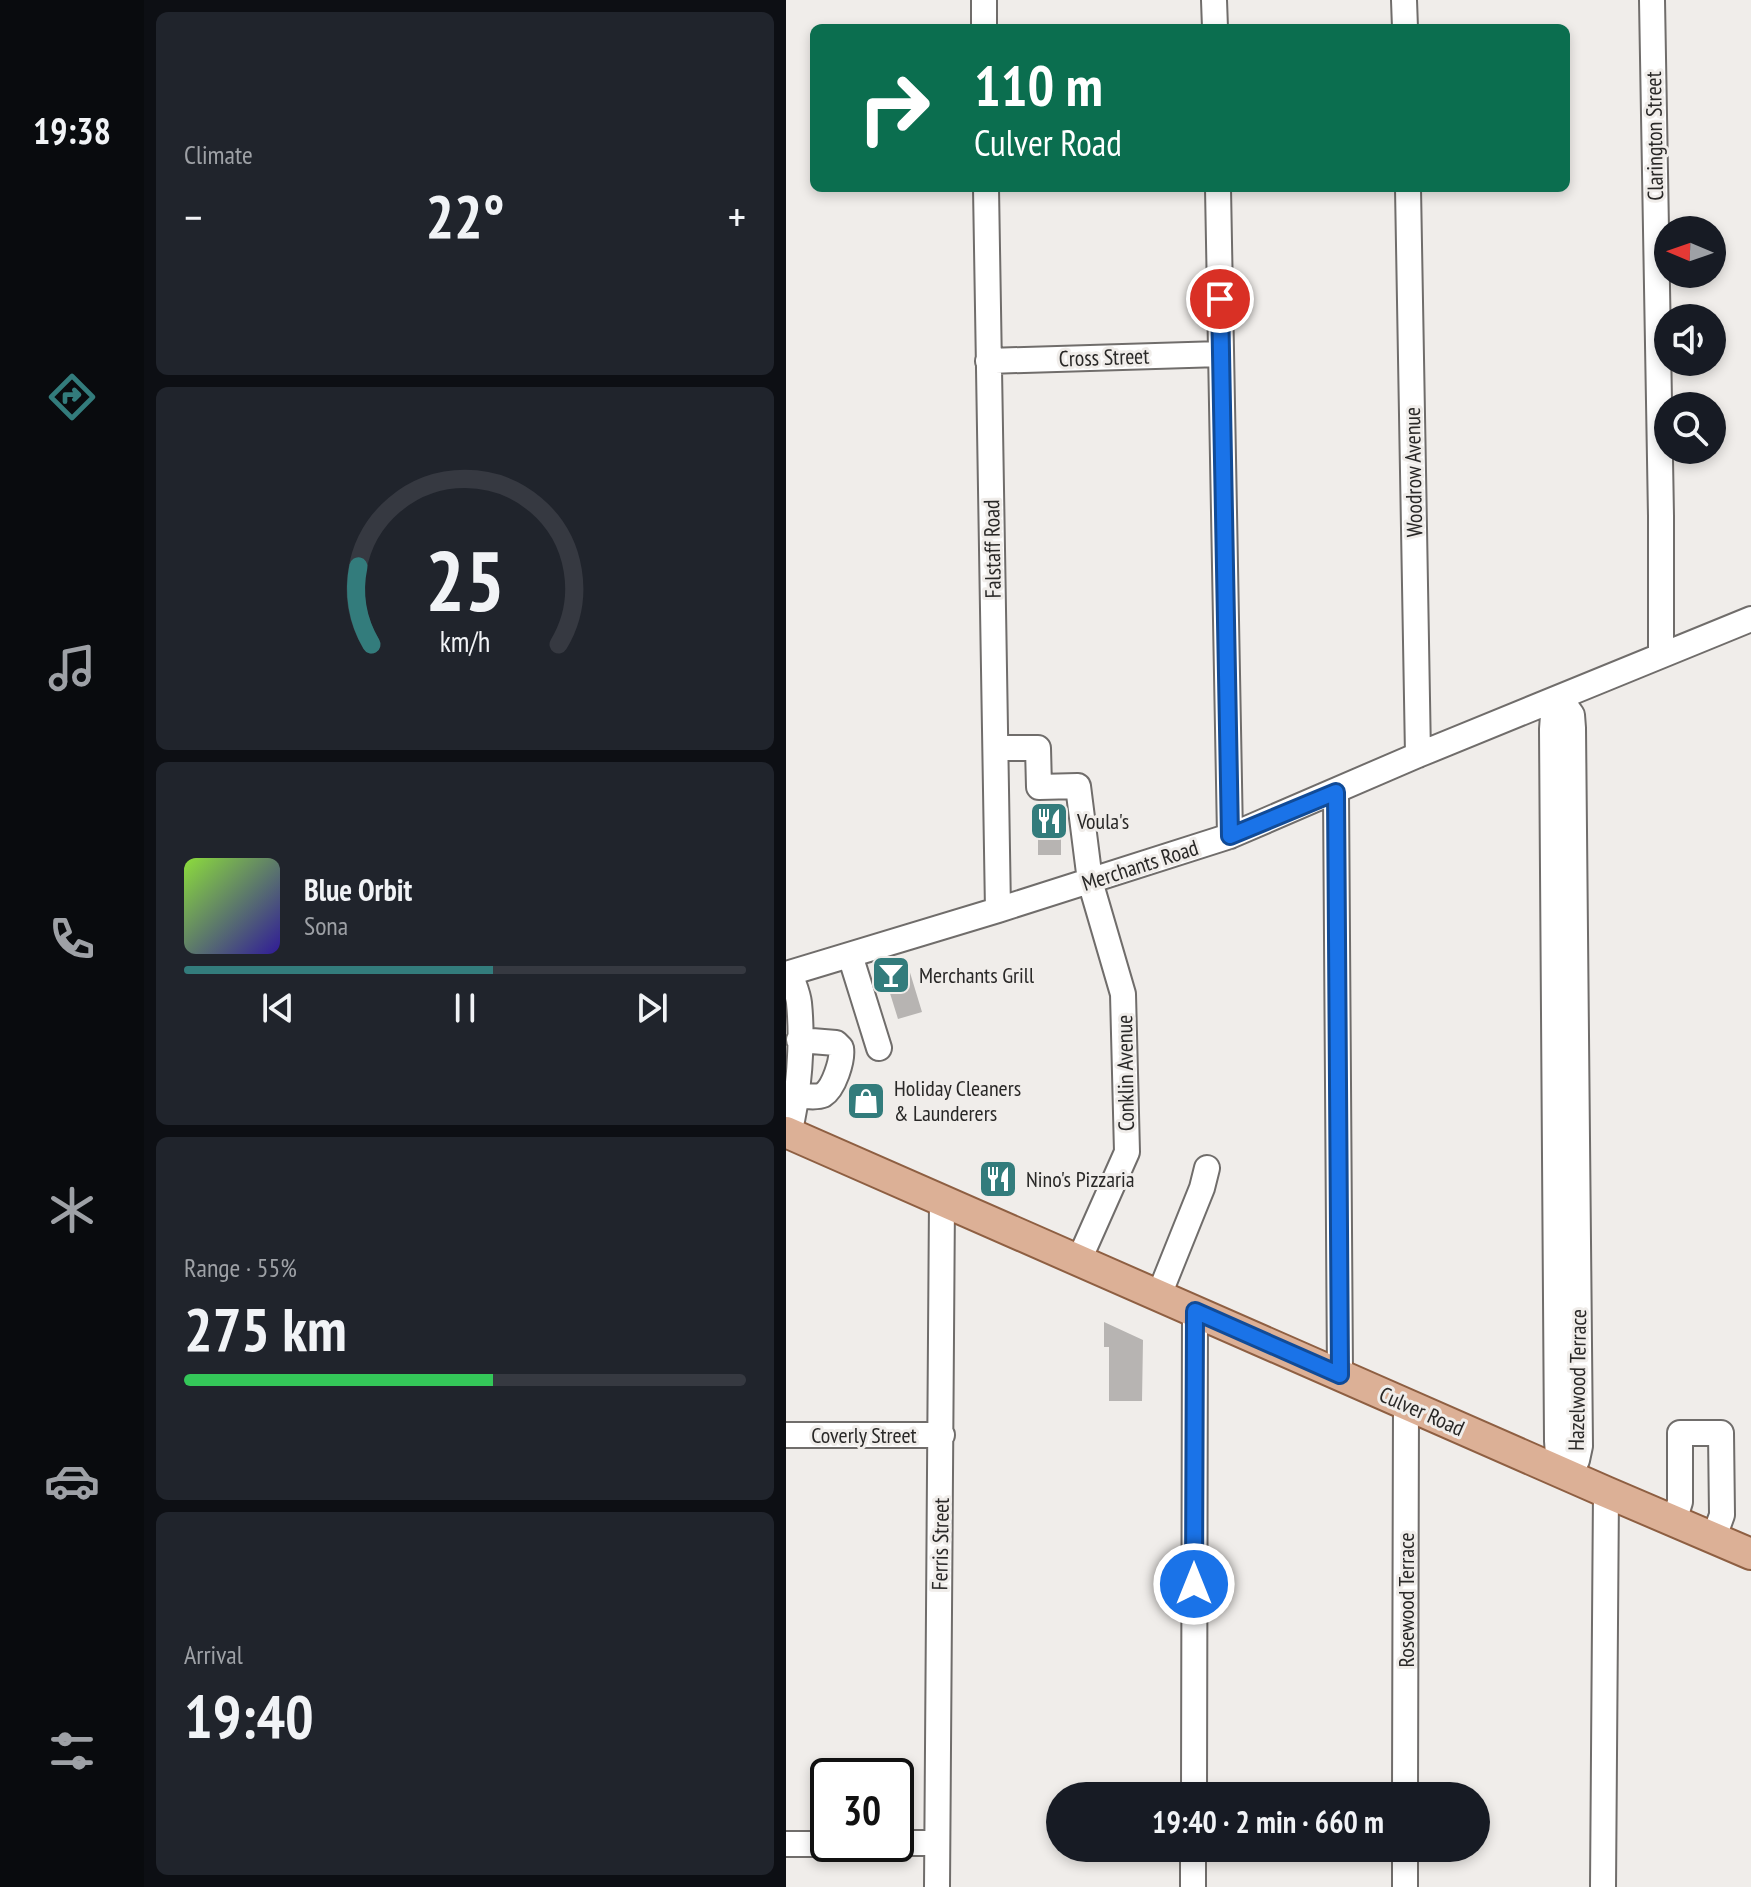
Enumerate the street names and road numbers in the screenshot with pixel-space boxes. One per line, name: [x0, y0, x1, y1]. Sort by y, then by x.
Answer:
street label: Clarington Street: [1639, 71, 1669, 201]
street label: Cross Street: [1058, 341, 1150, 373]
street label: Woodrow Avenue: [1398, 407, 1428, 537]
street label: Falstaff Road: [977, 499, 1007, 599]
street label: Merchants Road: [1078, 833, 1202, 897]
street label: Conklin Avenue: [1110, 1015, 1140, 1131]
street label: Hazelwood Terrace: [1562, 1309, 1592, 1451]
street label: Culver Road: [1375, 1380, 1469, 1442]
street label: Coverly Street: [811, 1421, 917, 1449]
street label: Ferris Street: [925, 1497, 955, 1591]
street label: Rosewood Terrace: [1392, 1532, 1420, 1668]

